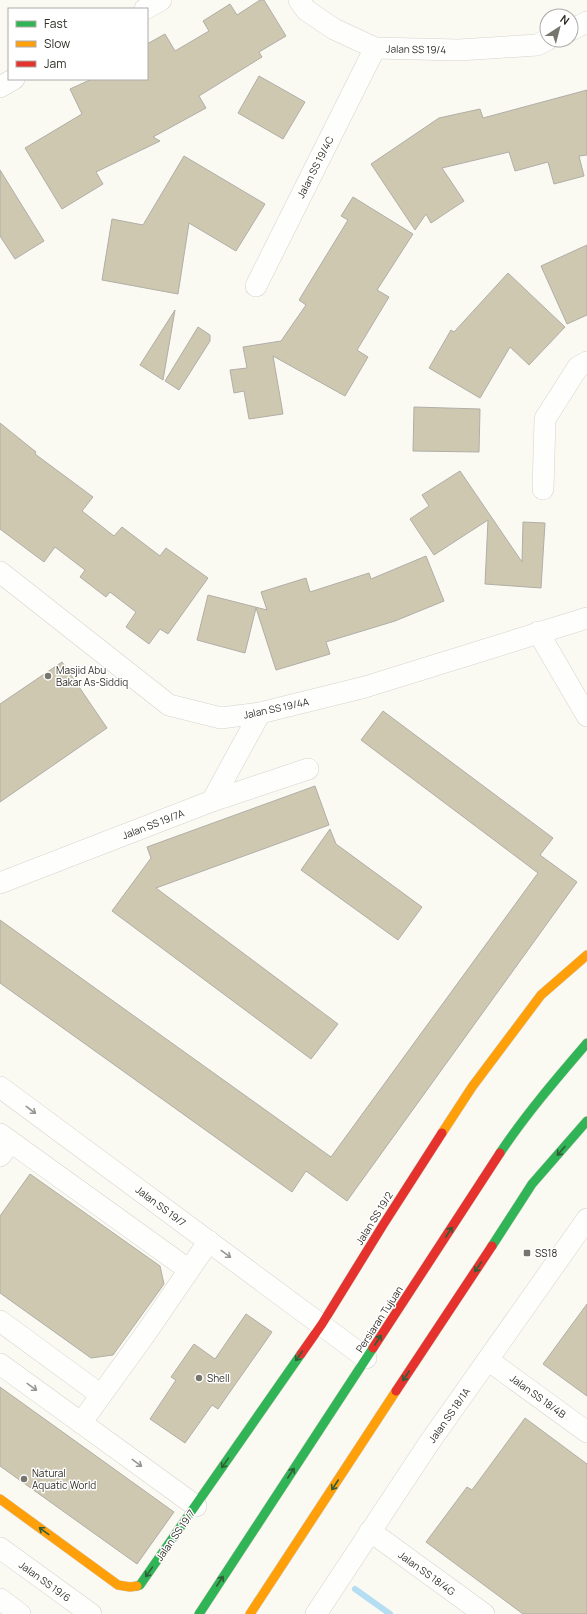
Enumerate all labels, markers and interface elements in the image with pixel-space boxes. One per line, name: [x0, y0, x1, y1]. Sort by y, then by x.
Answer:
legend: [8, 8, 148, 80]
north arrow: [539, 8, 579, 48]
text: N: [558, 11, 573, 28]
text: Fast: [44, 15, 68, 32]
text: Slow: [44, 35, 70, 52]
street label: Jalan SS 19/4: [386, 41, 446, 57]
text: Jam: [44, 55, 66, 72]
street label: Jalan SS 19/4C: [293, 134, 337, 200]
place label: Masjid Abu Bakar As-Siddiq: [56, 663, 128, 689]
marker: Masjid Abu Bakar As-Siddiq: [43, 671, 53, 681]
street label: Jalan SS 19/4A: [242, 694, 311, 722]
street label: Jalan SS 19/7A: [120, 806, 187, 842]
one-way arrow: [26, 1106, 37, 1114]
one-way arrow: [557, 1145, 566, 1156]
street label: Jalan SS 19/7: [133, 1183, 189, 1229]
street label: Jalan SS 19/2: [352, 1189, 396, 1247]
one-way arrow: [445, 1227, 453, 1238]
place label: SS18: [535, 1246, 557, 1260]
marker: SS18: [522, 1248, 532, 1258]
one-way arrow: [220, 1250, 231, 1258]
one-way arrow: [473, 1261, 481, 1273]
street label: Persiaran Tujuan: [352, 1283, 406, 1355]
one-way arrow: [374, 1335, 382, 1346]
one-way arrow: [295, 1351, 303, 1362]
one-way arrow: [402, 1370, 410, 1382]
place label: Shell: [207, 1371, 230, 1385]
street label: Jalan SS 18/4B: [507, 1371, 569, 1421]
marker: Shell: [194, 1373, 204, 1383]
one-way arrow: [26, 1383, 37, 1391]
street label: Jalan SS 18/1A: [425, 1384, 474, 1445]
one-way arrow: [221, 1457, 229, 1468]
one-way arrow: [131, 1459, 142, 1467]
place label: Natural Aquatic World: [32, 1466, 96, 1492]
one-way arrow: [287, 1467, 295, 1478]
marker: Natural Aquatic World: [19, 1474, 29, 1484]
one-way arrow: [331, 1479, 339, 1490]
street label: Jalan SS 19/7: [152, 1507, 198, 1563]
one-way arrow: [39, 1527, 50, 1535]
street label: Jalan SS 18/4G: [396, 1548, 458, 1598]
street label: Jalan SS 19/6: [16, 1558, 74, 1604]
one-way arrow: [145, 1566, 153, 1577]
one-way arrow: [216, 1576, 224, 1587]

